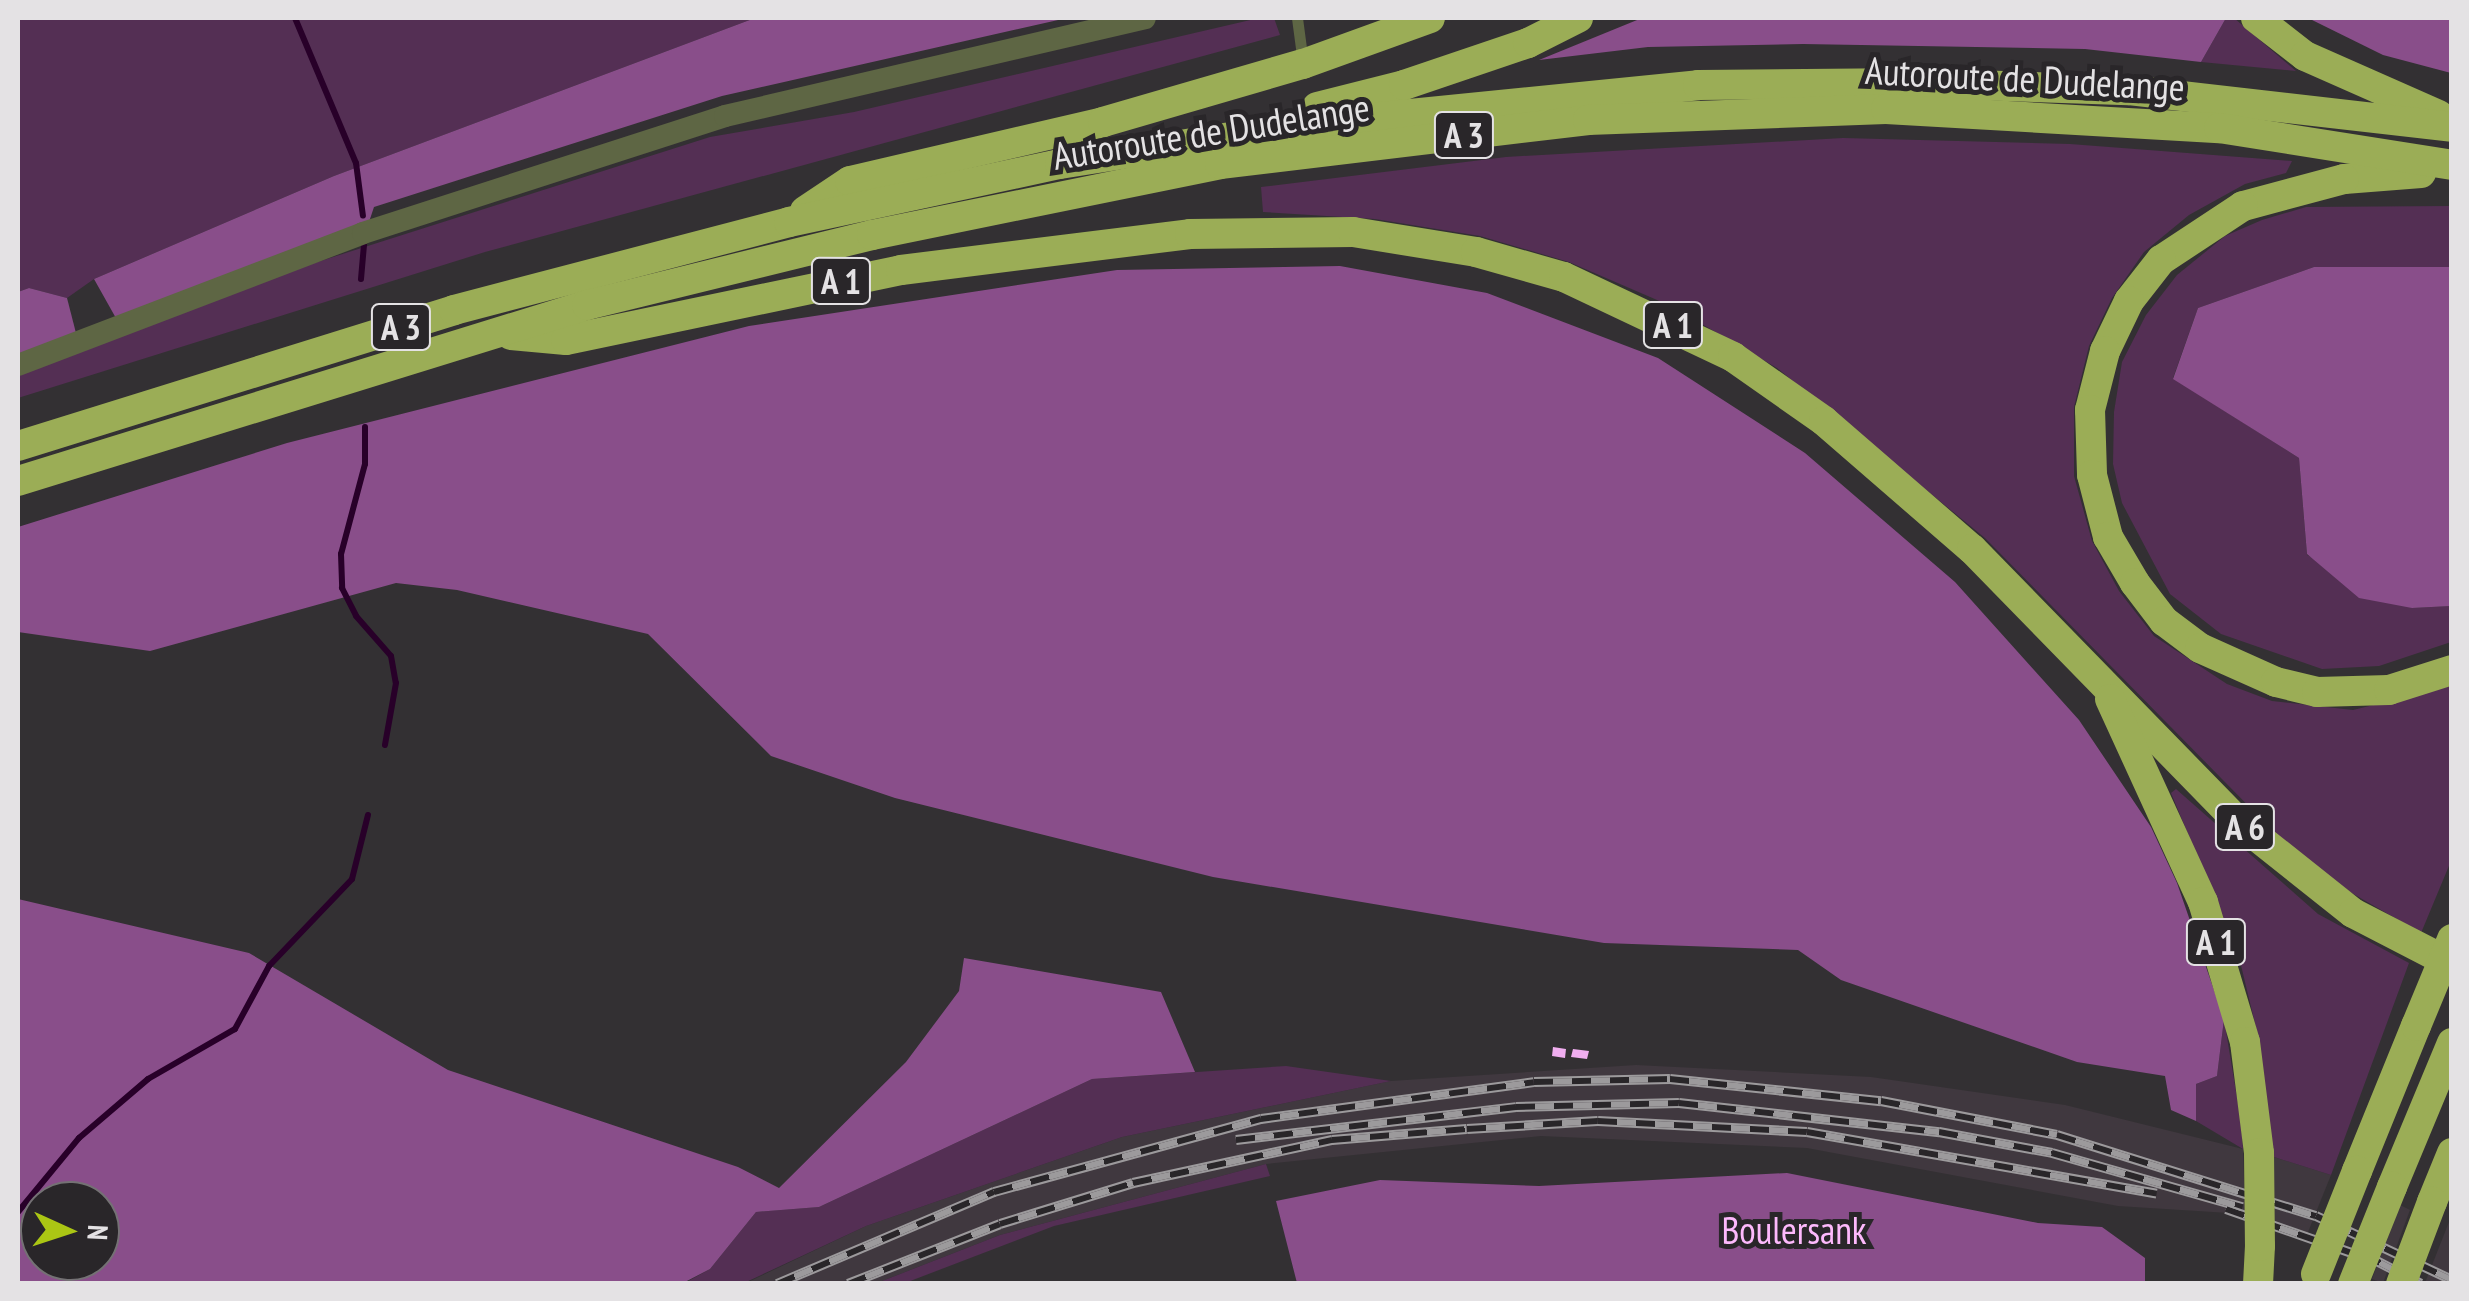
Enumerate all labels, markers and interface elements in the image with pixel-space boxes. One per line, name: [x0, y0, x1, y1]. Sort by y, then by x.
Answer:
street label: Autoroute de Dudelange: [1864, 47, 2186, 109]
street label: Autoroute de Dudelange: [1049, 83, 1373, 179]
road number: A 3: [1432, 105, 1496, 165]
road number: A 1: [808, 251, 874, 311]
road number: A 1: [1640, 295, 1706, 355]
road number: A 3: [368, 297, 434, 357]
road number: A 6: [2212, 797, 2278, 857]
road number: A 1: [2184, 912, 2248, 972]
north arrow: [20, 1181, 120, 1281]
park label: Boulersank: [1721, 1207, 1867, 1253]
text: N: [80, 1224, 117, 1241]

